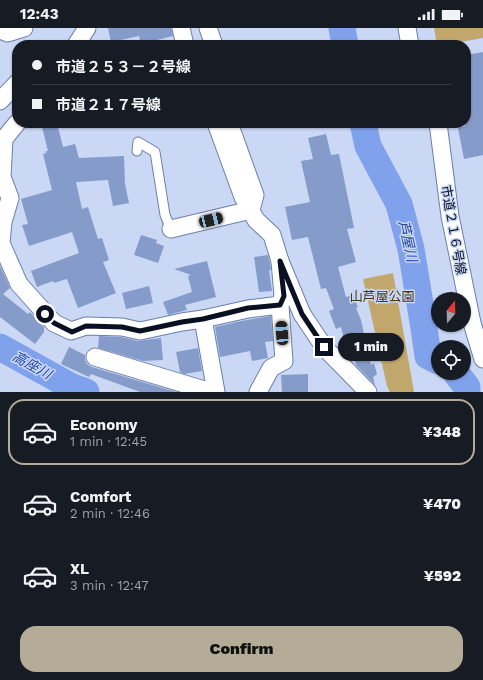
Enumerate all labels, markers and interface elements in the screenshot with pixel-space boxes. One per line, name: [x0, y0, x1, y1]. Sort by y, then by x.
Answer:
text: 12:43: [20, 5, 59, 23]
text: 市道２５３－２号線: [56, 58, 191, 76]
text: 市道２１７号線: [56, 96, 161, 114]
street label: 市道２１６号線: [438, 184, 469, 276]
car: [198, 211, 224, 229]
water label: 芦屋川: [395, 219, 421, 265]
park label: 山芦屋公園: [349, 289, 415, 304]
north arrow: [431, 292, 471, 332]
map controls: [431, 292, 471, 380]
route start: [36, 305, 54, 323]
car: [275, 321, 289, 345]
callout: 1 min: [338, 333, 404, 361]
route end: [315, 338, 333, 356]
text: 1 min: [354, 339, 388, 354]
button: locate: [431, 340, 471, 380]
water label: 高座川: [10, 348, 56, 383]
icon: car: [22, 414, 58, 450]
text: Economy: [70, 416, 137, 434]
text: ¥348: [422, 423, 461, 441]
text: 1 min · 12:45: [70, 434, 147, 449]
icon: car: [22, 486, 58, 522]
text: Comfort: [70, 488, 131, 506]
text: ¥470: [423, 495, 461, 513]
text: 2 min · 12:46: [70, 506, 150, 521]
icon: car: [22, 558, 58, 594]
text: XL: [70, 560, 89, 578]
text: ¥592: [424, 567, 461, 585]
text: 3 min · 12:47: [70, 578, 149, 593]
button: Confirm: [20, 626, 463, 672]

